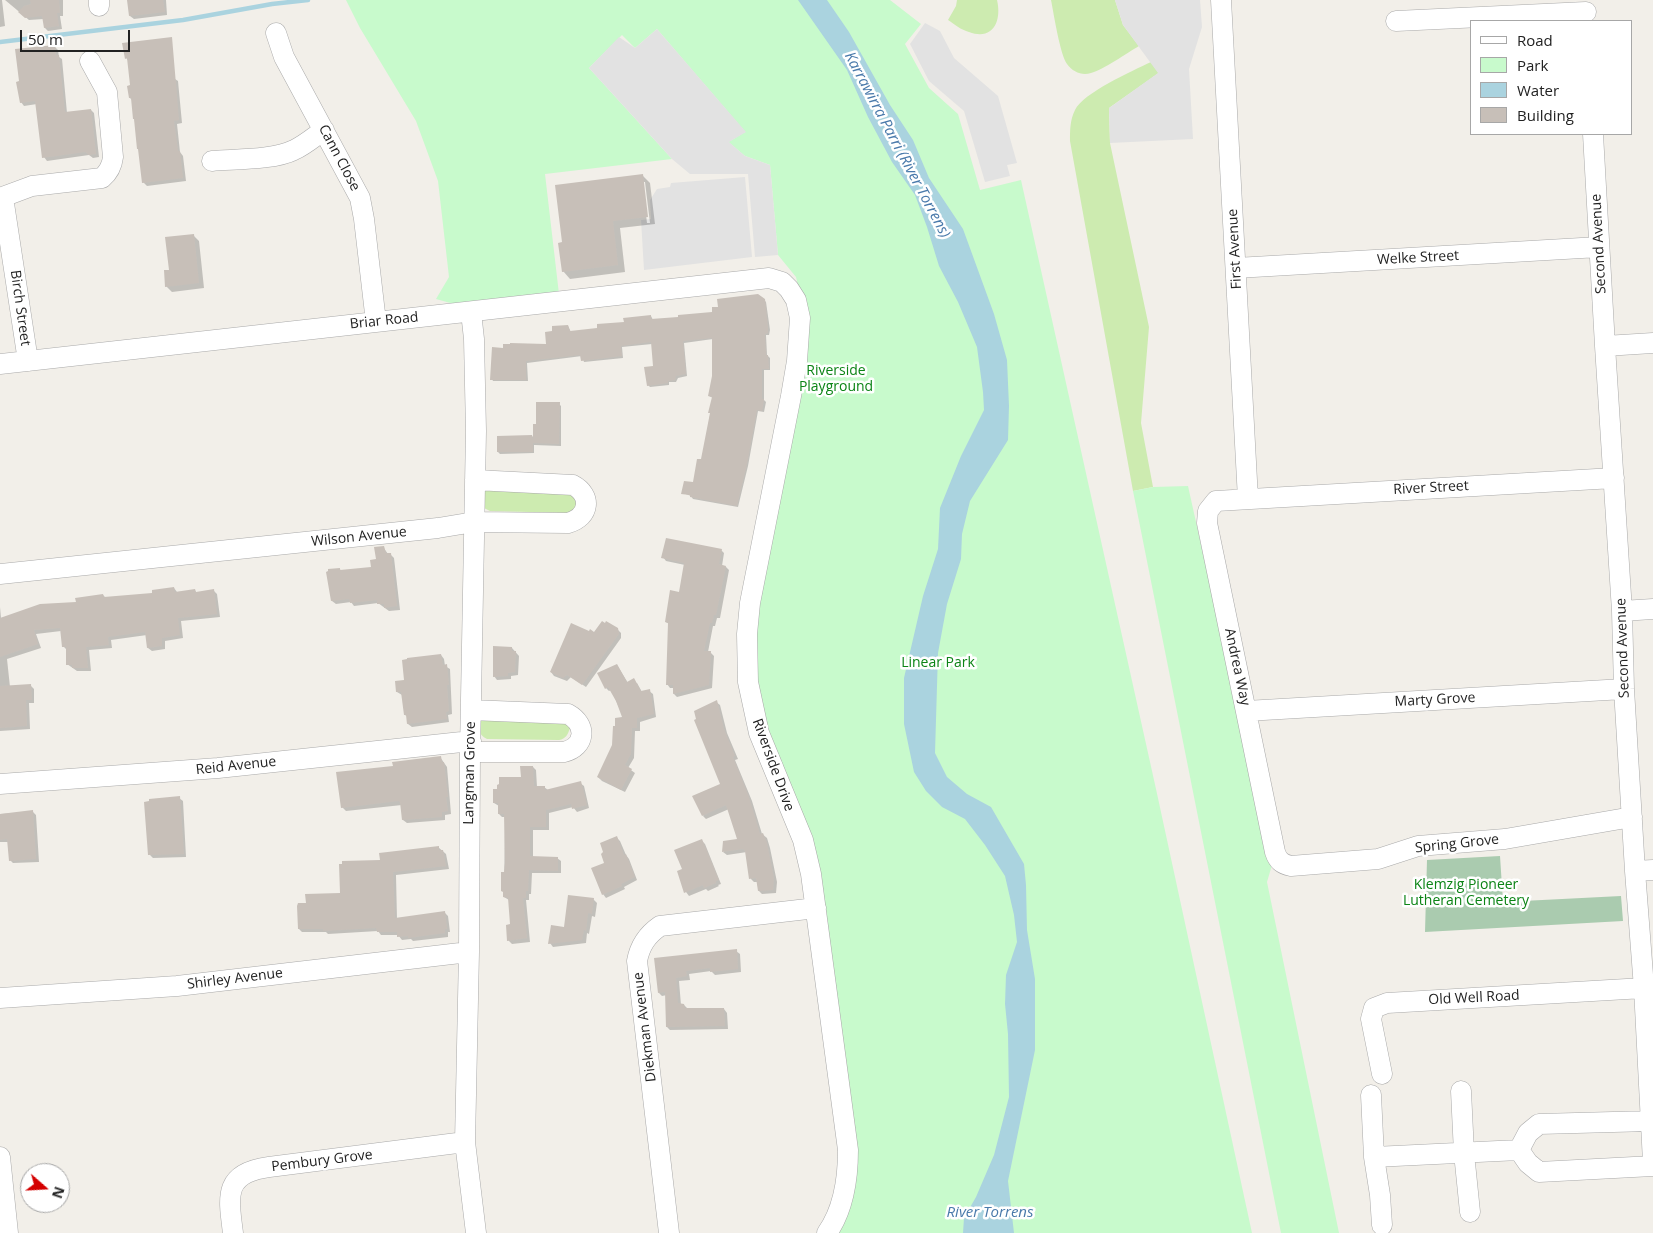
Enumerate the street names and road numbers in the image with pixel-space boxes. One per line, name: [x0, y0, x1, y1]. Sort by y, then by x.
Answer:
street label: Cann Close: [315, 122, 363, 194]
street label: Second Avenue: [1588, 194, 1610, 294]
street label: First Avenue: [1225, 208, 1245, 290]
street label: Welke Street: [1376, 247, 1460, 269]
street label: Birch Street: [6, 269, 34, 347]
street label: Briar Road: [349, 309, 419, 333]
street label: River Street: [1393, 478, 1469, 498]
street label: Wilson Avenue: [310, 524, 408, 550]
street label: Second Avenue: [1613, 598, 1633, 698]
street label: Andrea Way: [1221, 627, 1253, 707]
street label: Marty Grove: [1394, 689, 1476, 711]
street label: Riverside Drive: [748, 716, 798, 814]
street label: Langman Grove: [461, 721, 479, 825]
street label: Reid Avenue: [195, 753, 277, 779]
street label: Spring Grove: [1414, 831, 1500, 857]
street label: Shirley Avenue: [186, 965, 284, 993]
street label: Diekman Avenue: [630, 971, 660, 1083]
street label: Old Well Road: [1428, 987, 1520, 1009]
street label: Pembury Grove: [270, 1146, 374, 1176]

